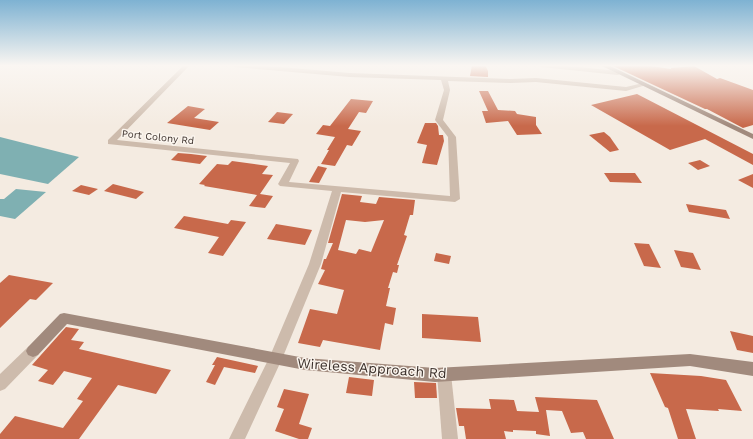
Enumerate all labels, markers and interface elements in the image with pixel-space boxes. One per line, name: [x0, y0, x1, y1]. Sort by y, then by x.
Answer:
street label: Port Colony Rd: [121, 128, 195, 146]
street label: Wireless Approach Rd: [297, 355, 447, 381]

